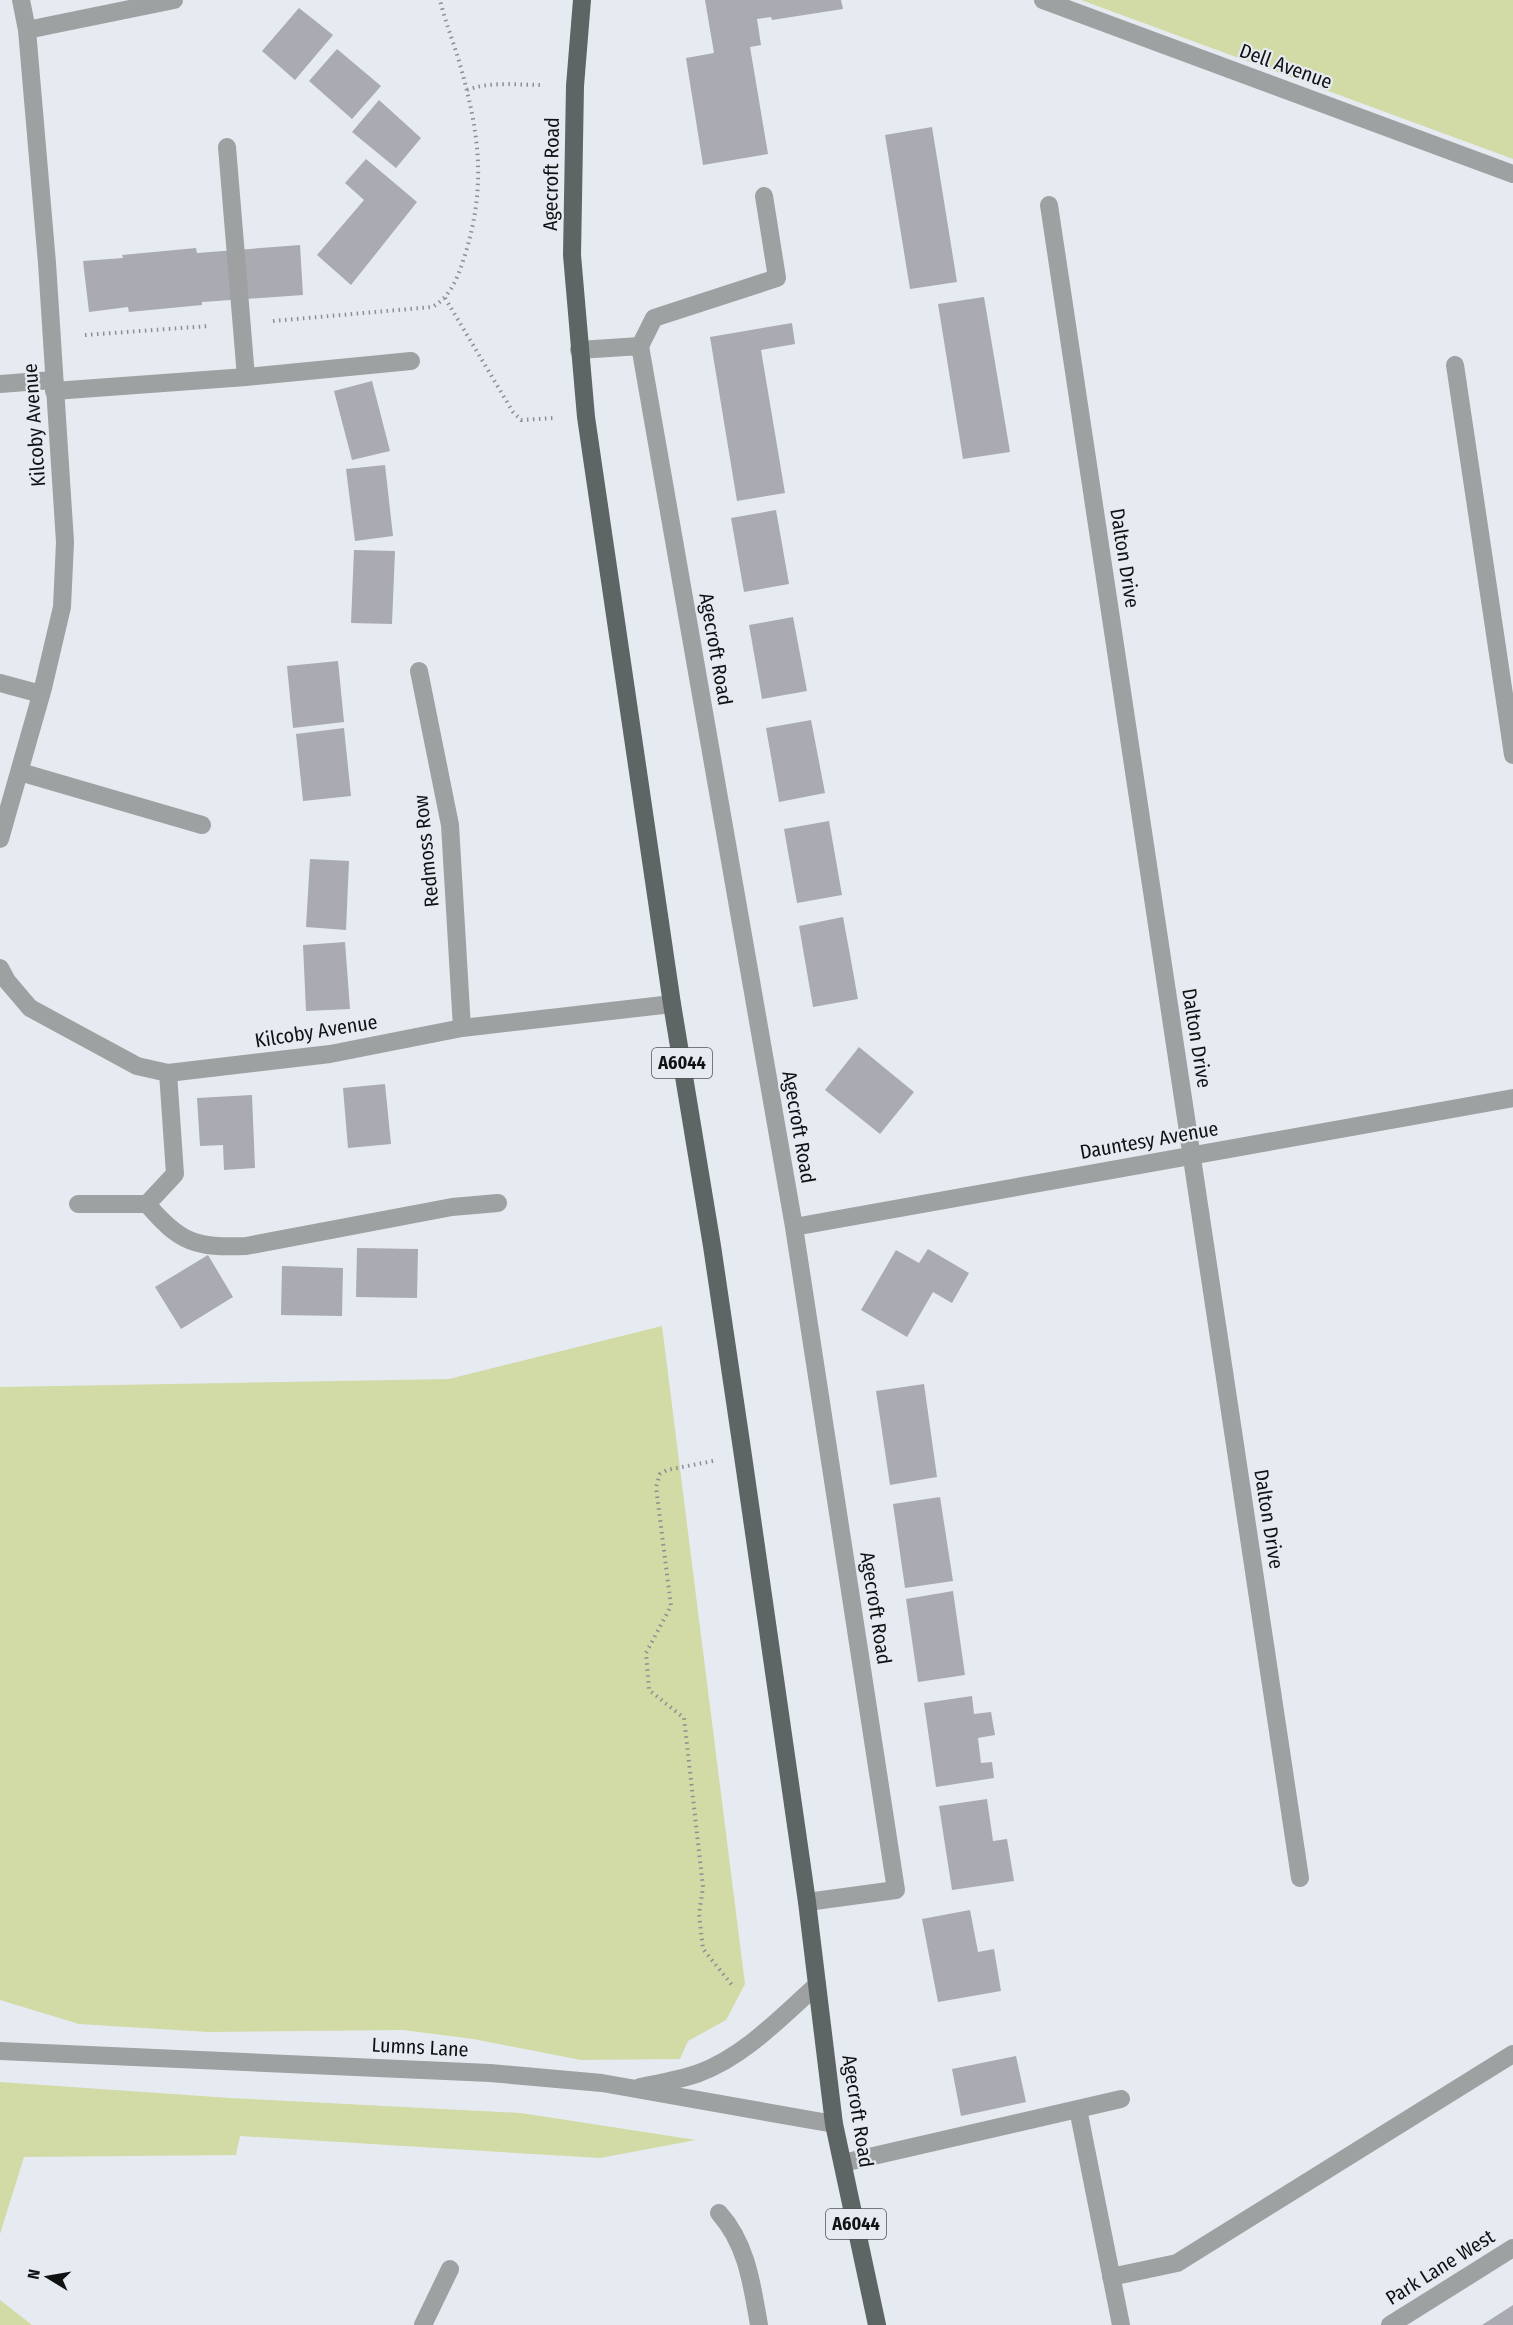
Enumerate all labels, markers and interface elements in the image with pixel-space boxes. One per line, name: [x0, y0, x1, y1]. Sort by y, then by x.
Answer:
street label: Dell Avenue: [1236, 38, 1336, 94]
street label: Agecroft Road: [538, 117, 564, 231]
street label: Kilcoby Avenue: [18, 362, 50, 488]
street label: Dalton Drive: [1105, 506, 1145, 610]
street label: Agecroft Road: [694, 591, 738, 707]
street label: Redmoss Row: [408, 794, 444, 908]
street label: Dalton Drive: [1177, 986, 1217, 1090]
street label: Kilcoby Avenue: [253, 1009, 379, 1053]
road number: A6044: [652, 1048, 712, 1078]
street label: Agecroft Road: [777, 1069, 821, 1185]
street label: Dauntesy Avenue: [1078, 1116, 1220, 1164]
street label: Dalton Drive: [1249, 1467, 1289, 1571]
street label: Agecroft Road: [855, 1550, 897, 1666]
street label: Lumns Lane: [371, 2032, 469, 2062]
street label: Agecroft Road: [837, 2053, 879, 2169]
road number: A6044: [826, 2209, 886, 2239]
street label: Park Lane West: [1381, 2224, 1499, 2310]
north arrow: [18, 2247, 78, 2307]
text: N: [24, 2268, 44, 2281]

